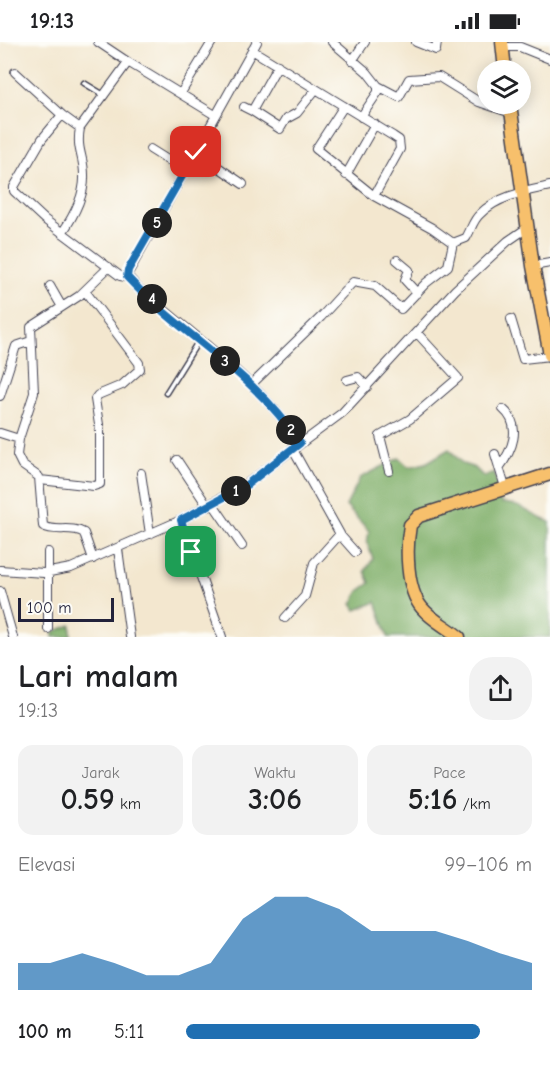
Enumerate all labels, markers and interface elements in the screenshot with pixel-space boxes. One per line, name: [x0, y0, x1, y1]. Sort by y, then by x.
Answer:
text: 19:13: [30, 8, 74, 34]
map controls: [477, 60, 531, 114]
button: layers: [477, 60, 531, 114]
pin: [170, 126, 221, 177]
icon: check: [179, 135, 212, 168]
pin: 5: [142, 208, 172, 238]
text: 5: [153, 214, 161, 232]
pin: 4: [137, 284, 167, 314]
text: 4: [148, 290, 156, 308]
pin: 3: [210, 346, 240, 376]
text: 3: [221, 352, 229, 370]
pin: 2: [276, 415, 306, 445]
text: 2: [287, 421, 295, 439]
pin: 1: [221, 476, 251, 506]
text: 1: [233, 482, 239, 500]
pin: [165, 526, 216, 577]
icon: arrive: [174, 535, 207, 568]
scale bar: [18, 595, 114, 622]
text: 100 m: [27, 599, 71, 617]
text: Lari malam: [18, 657, 179, 695]
button: share: [469, 657, 532, 720]
text: 19:13: [18, 699, 58, 722]
text: Jarak: [82, 764, 119, 782]
text: Waktu: [254, 764, 296, 782]
text: Pace: [433, 764, 465, 782]
text: 0.59: [60, 782, 115, 817]
text: 3:06: [248, 782, 302, 817]
text: 5:16: [408, 782, 457, 817]
text: km: [115, 795, 141, 813]
text: /km: [457, 795, 491, 813]
text: Elevasi: [18, 853, 76, 876]
text: 99–106 m: [445, 853, 532, 876]
text: 100 m: [18, 1020, 72, 1043]
text: 5:11: [114, 1020, 144, 1043]

